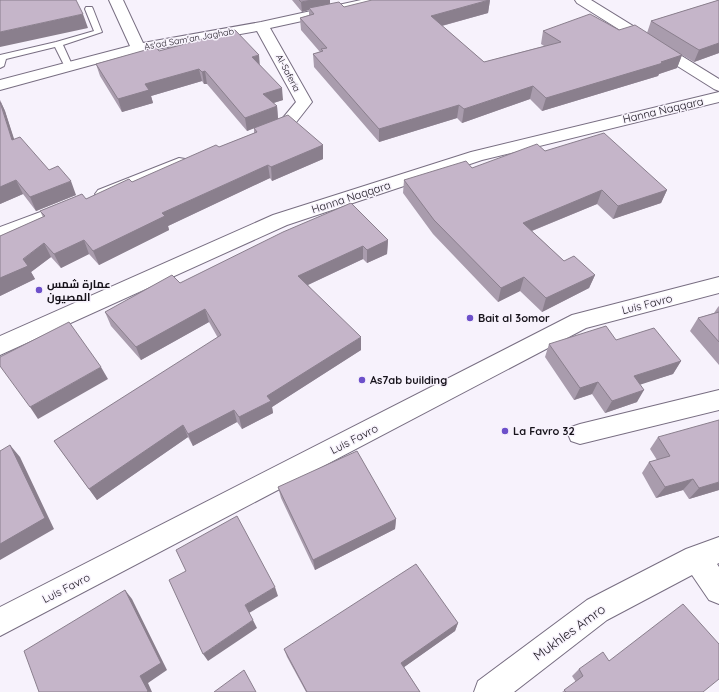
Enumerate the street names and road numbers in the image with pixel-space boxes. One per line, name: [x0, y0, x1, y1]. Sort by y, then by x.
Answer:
street label: As'ad Sam'an Jaghab: [143, 25, 235, 52]
street label: Al-Saferia: [274, 52, 303, 93]
street label: Hanna Naqqara: [621, 94, 705, 126]
street label: Hanna Naqqara: [310, 178, 392, 216]
street label: Luis Favro: [620, 291, 674, 317]
street label: Luis Favro: [328, 421, 380, 457]
street label: Luis Favro: [40, 570, 92, 606]
street label: Mukhles Amro: [530, 600, 608, 663]

